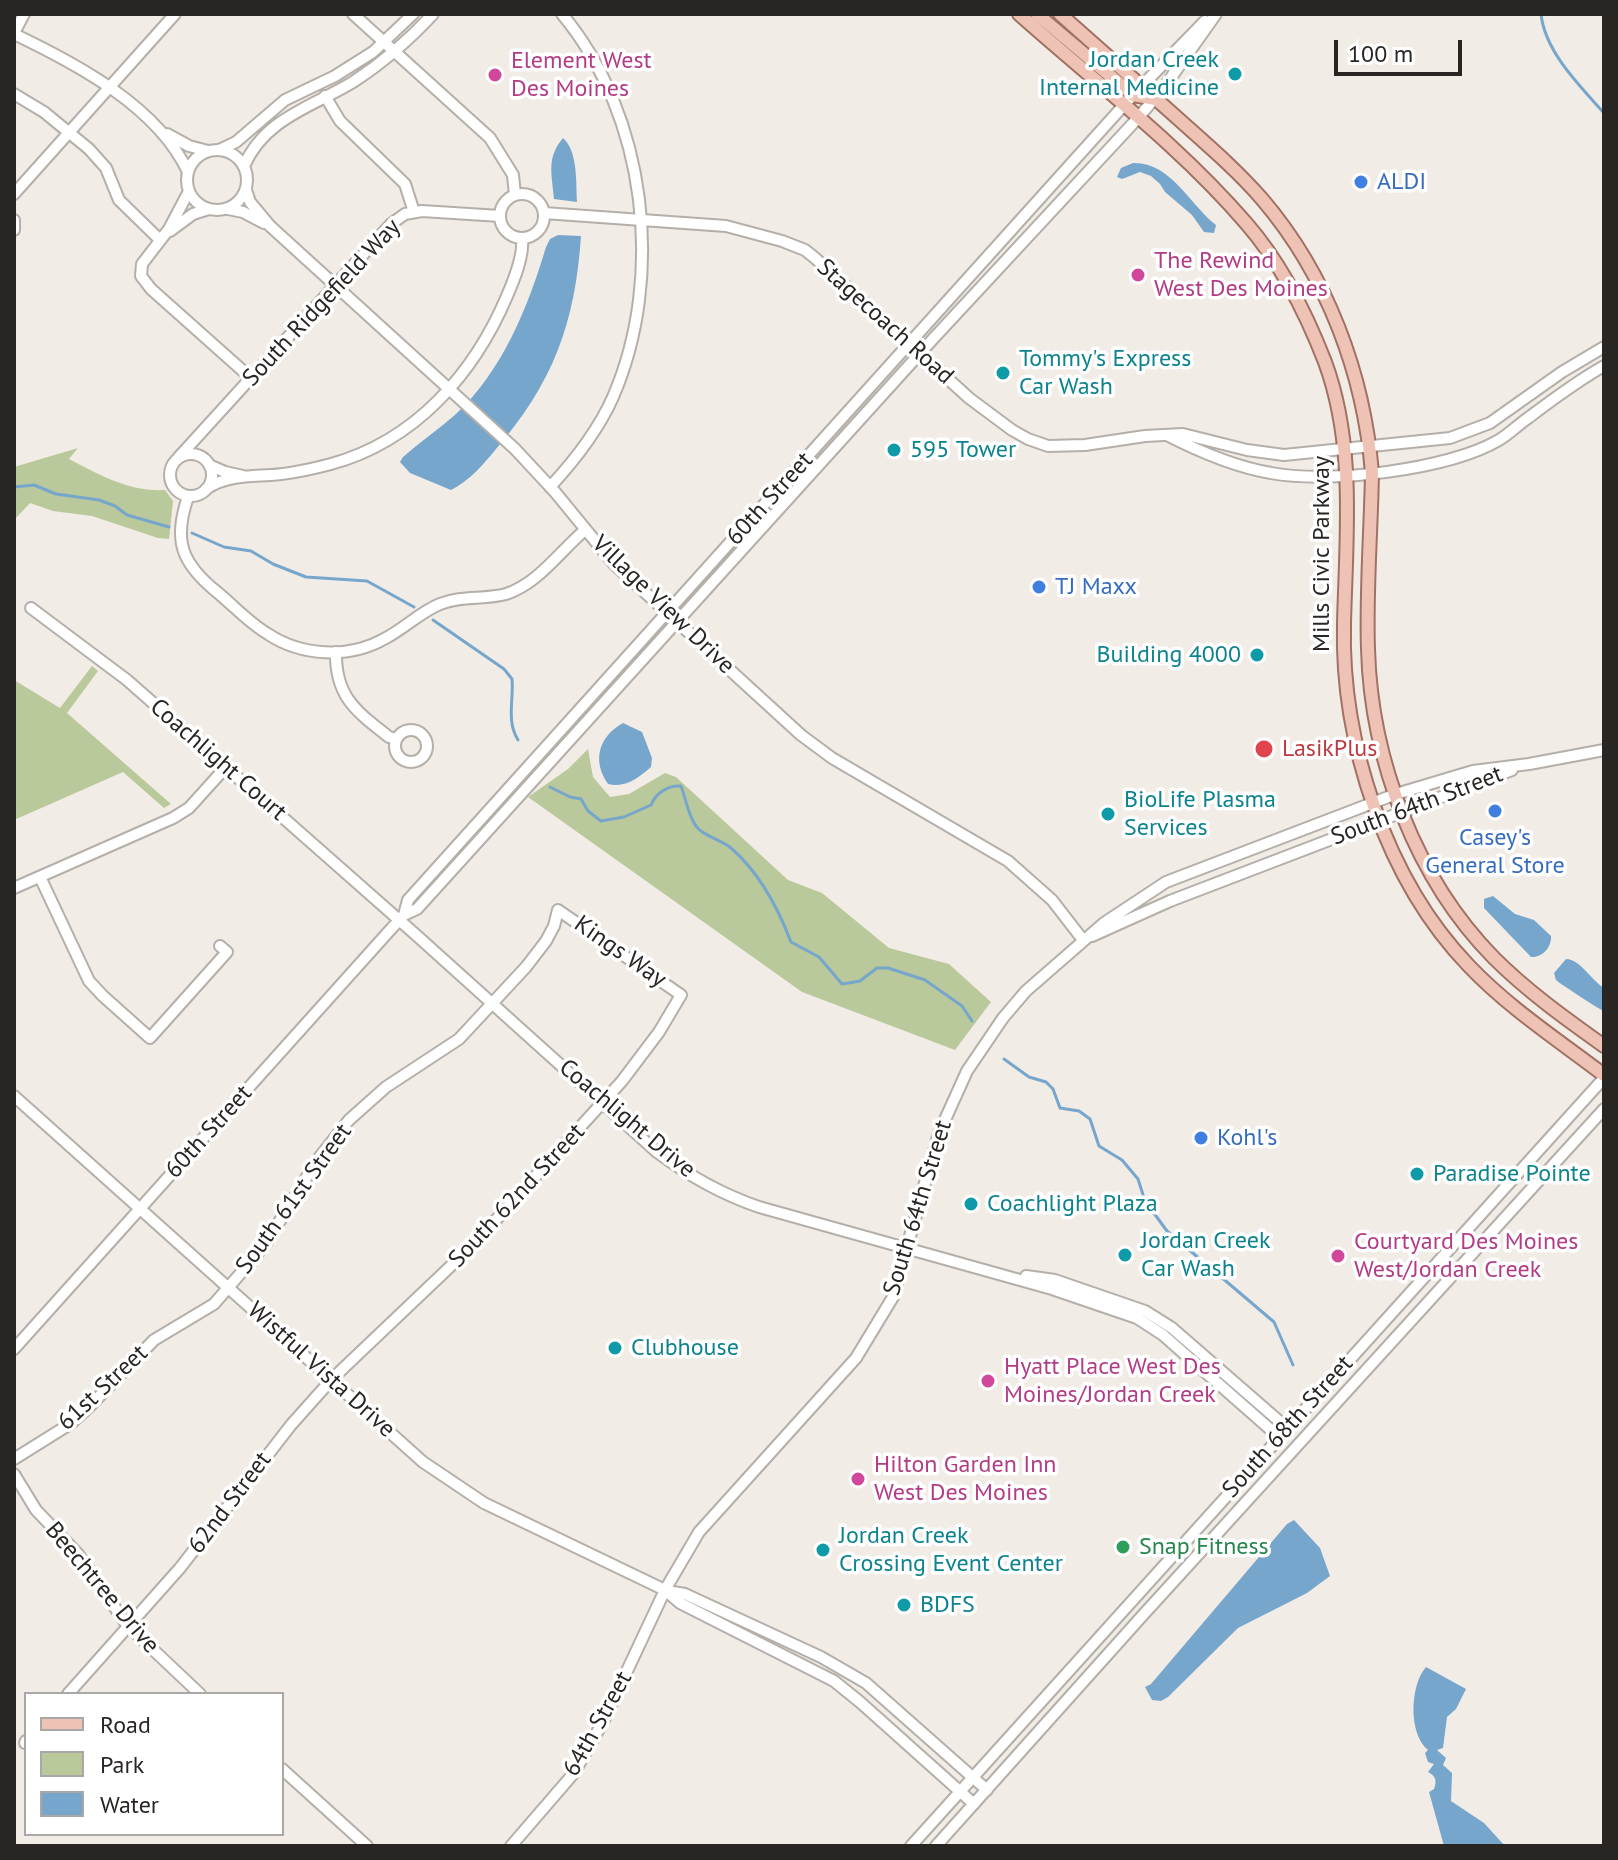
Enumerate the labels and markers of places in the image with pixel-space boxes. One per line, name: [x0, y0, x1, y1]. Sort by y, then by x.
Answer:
place label: Jordan Creek Internal Medicine: [1039, 46, 1219, 102]
place label: Element West Des Moines: [511, 47, 652, 103]
marker: Jordan Creek Internal Medicine: [1226, 65, 1244, 83]
marker: Element West Des Moines: [486, 66, 504, 84]
place label: ALDI: [1377, 168, 1426, 196]
marker: ALDI: [1352, 173, 1370, 191]
place label: The Rewind West Des Moines: [1154, 247, 1328, 303]
marker: The Rewind West Des Moines: [1129, 266, 1147, 284]
place label: Tommy's Express Car Wash: [1019, 345, 1191, 401]
marker: Tommy's Express Car Wash: [994, 364, 1012, 382]
place label: 595 Tower: [910, 436, 1016, 464]
marker: 595 Tower: [885, 441, 903, 459]
place label: TJ Maxx: [1055, 573, 1137, 601]
marker: TJ Maxx: [1030, 578, 1048, 596]
place label: Building 4000: [1097, 641, 1241, 669]
marker: Building 4000: [1248, 646, 1266, 664]
place label: LasikPlus: [1282, 735, 1377, 763]
marker: LasikPlus: [1253, 738, 1275, 760]
place label: BioLife Plasma Services: [1124, 786, 1276, 842]
marker: Casey's General Store: [1486, 802, 1504, 820]
marker: BioLife Plasma Services: [1099, 805, 1117, 823]
place label: Casey's General Store: [1425, 824, 1565, 880]
place label: Kohl's: [1217, 1124, 1277, 1152]
marker: Kohl's: [1192, 1129, 1210, 1147]
place label: Paradise Pointe: [1433, 1160, 1591, 1188]
marker: Paradise Pointe: [1408, 1165, 1426, 1183]
place label: Coachlight Plaza: [987, 1190, 1158, 1218]
marker: Coachlight Plaza: [962, 1195, 980, 1213]
place label: Jordan Creek Car Wash: [1141, 1227, 1270, 1283]
place label: Courtyard Des Moines West/Jordan Creek: [1354, 1228, 1578, 1284]
marker: Jordan Creek Car Wash: [1116, 1246, 1134, 1264]
marker: Courtyard Des Moines West/Jordan Creek: [1329, 1247, 1347, 1265]
place label: Clubhouse: [631, 1334, 739, 1362]
marker: Clubhouse: [606, 1339, 624, 1357]
place label: Hyatt Place West Des Moines/Jordan Creek: [1004, 1353, 1221, 1409]
marker: Hyatt Place West Des Moines/Jordan Creek: [979, 1372, 997, 1390]
place label: Hilton Garden Inn West Des Moines: [874, 1451, 1056, 1507]
marker: Hilton Garden Inn West Des Moines: [849, 1470, 867, 1488]
place label: Jordan Creek Crossing Event Center: [839, 1522, 1063, 1578]
place label: Snap Fitness: [1139, 1533, 1269, 1561]
marker: Snap Fitness: [1114, 1538, 1132, 1556]
marker: Jordan Creek Crossing Event Center: [814, 1541, 832, 1559]
place label: BDFS: [920, 1591, 975, 1619]
marker: BDFS: [895, 1596, 913, 1614]

